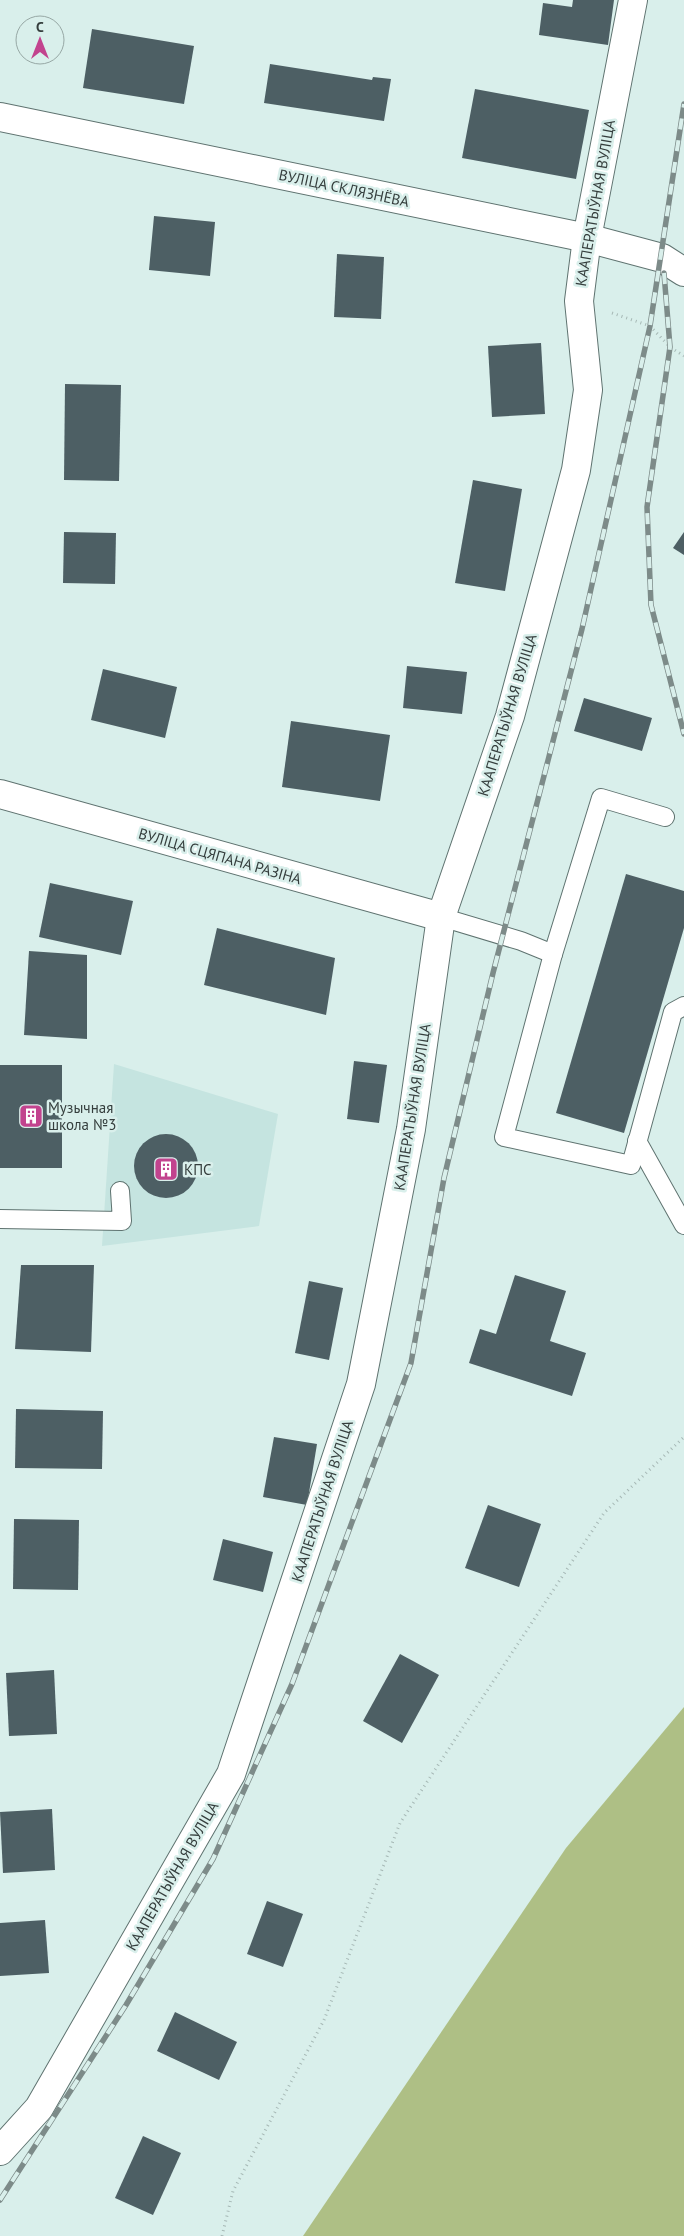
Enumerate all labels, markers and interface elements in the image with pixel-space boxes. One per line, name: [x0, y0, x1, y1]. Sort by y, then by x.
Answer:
north arrow: [15, 15, 65, 65]
text: С: [36, 18, 44, 36]
street label: КААПЕРАТЫЎНАЯ ВУЛІЦА: [571, 118, 619, 288]
street label: ВУЛІЦА СКЛЯЗНЁВА: [277, 165, 411, 211]
street label: КААПЕРАТЫЎНАЯ ВУЛІЦА: [473, 631, 541, 798]
street label: ВУЛІЦА СЦЯПАНА РАЗІНА: [136, 824, 304, 888]
street label: КААПЕРАТЫЎНАЯ ВУЛІЦА: [389, 1022, 435, 1192]
place label: Музычная школа №3: [48, 1098, 117, 1134]
building icon: Музычная школа №3: [18, 1103, 44, 1129]
building icon: КПС: [153, 1156, 179, 1182]
place label: КПС: [184, 1160, 212, 1179]
street label: КААПЕРАТЫЎНАЯ ВУЛІЦА: [287, 1418, 357, 1584]
street label: КААПЕРАТЫЎНАЯ ВУЛІЦА: [122, 1798, 223, 1954]

